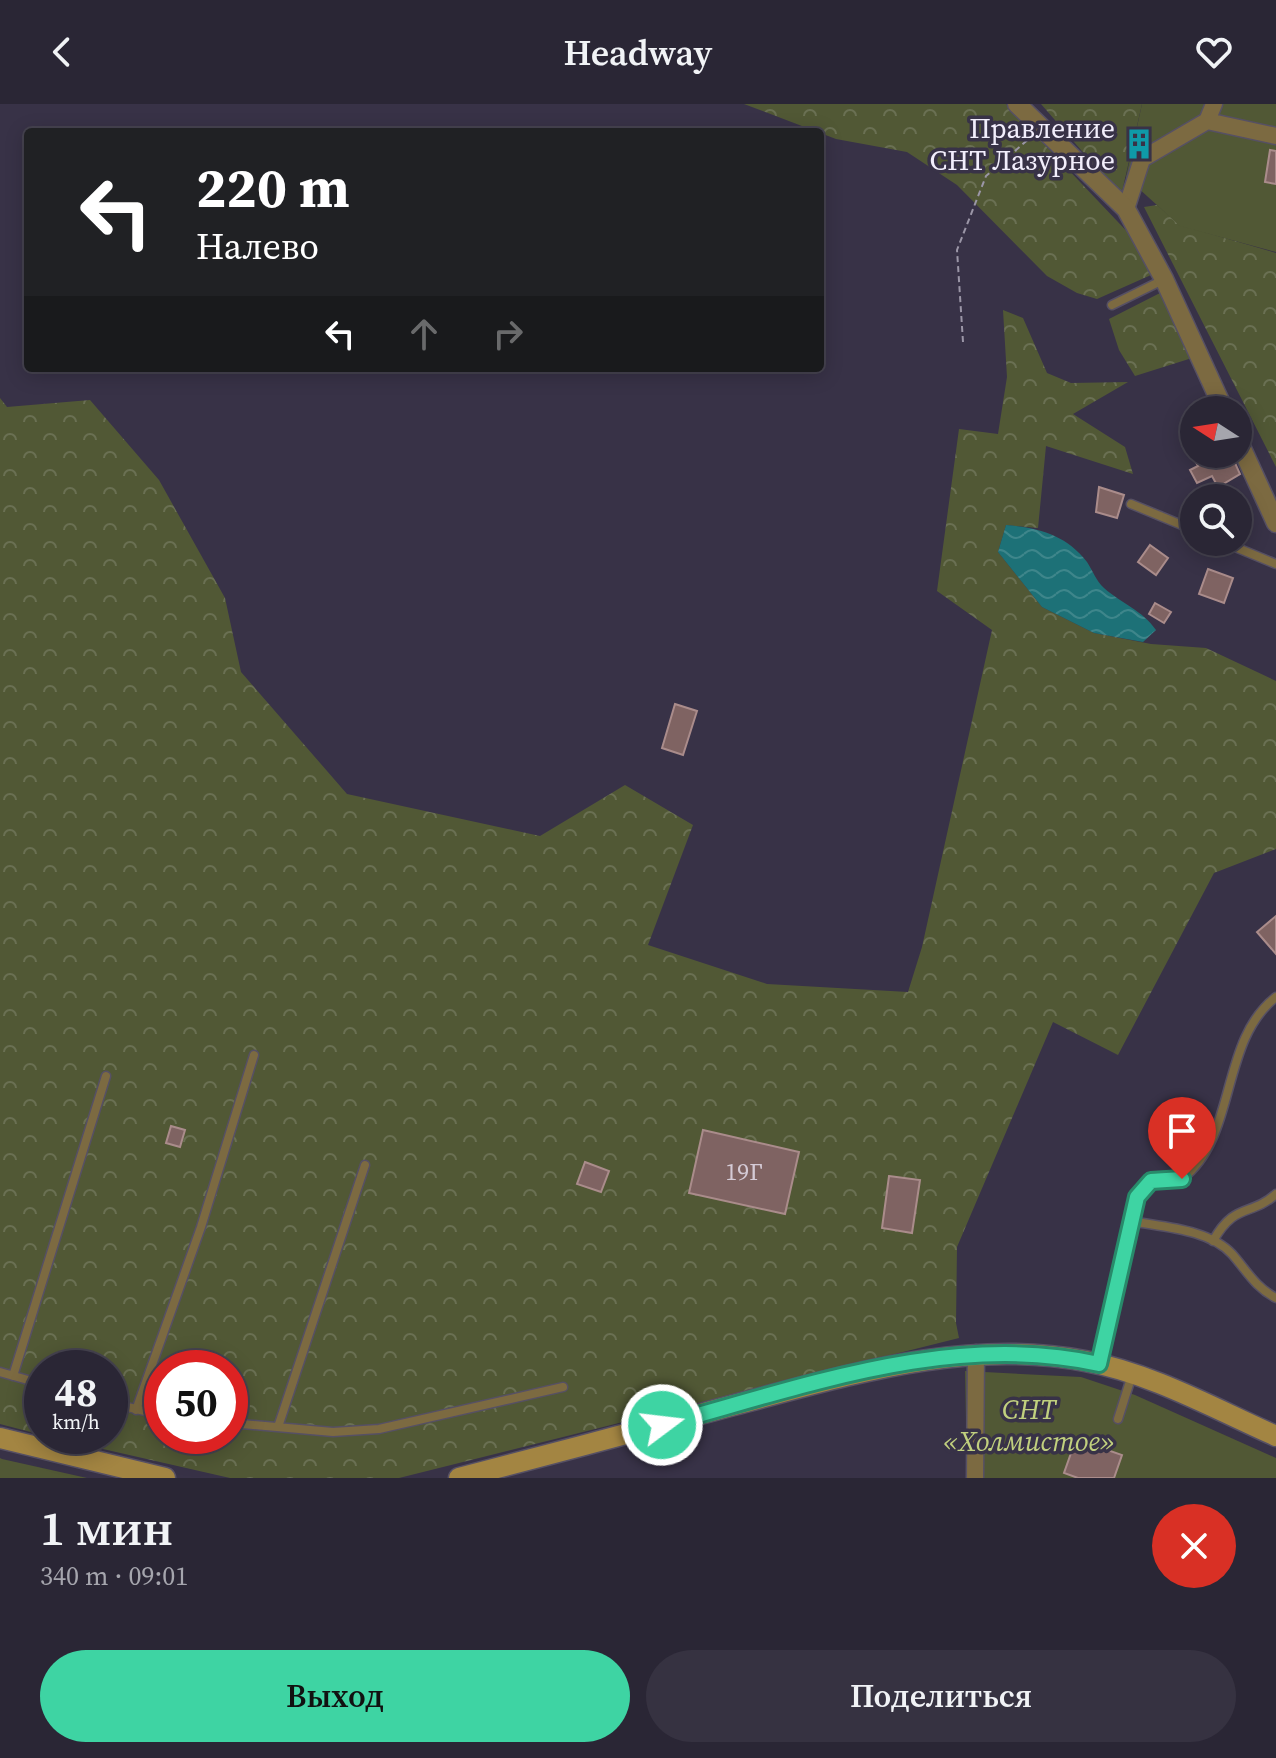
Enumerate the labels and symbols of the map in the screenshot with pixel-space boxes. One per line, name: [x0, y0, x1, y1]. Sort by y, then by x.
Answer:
place label: Правление СНТ Лазурное: [929, 109, 1115, 179]
building icon: Правление СНТ Лазурное: [1122, 127, 1156, 161]
north arrow: [1180, 396, 1252, 468]
pin: [1148, 1097, 1216, 1179]
house number: 19Г: [725, 1155, 763, 1188]
speed limit sign: 50: [144, 1350, 248, 1454]
position arrow: [620, 1383, 704, 1467]
park label: СНТ «Холмистое»: [943, 1390, 1115, 1460]

